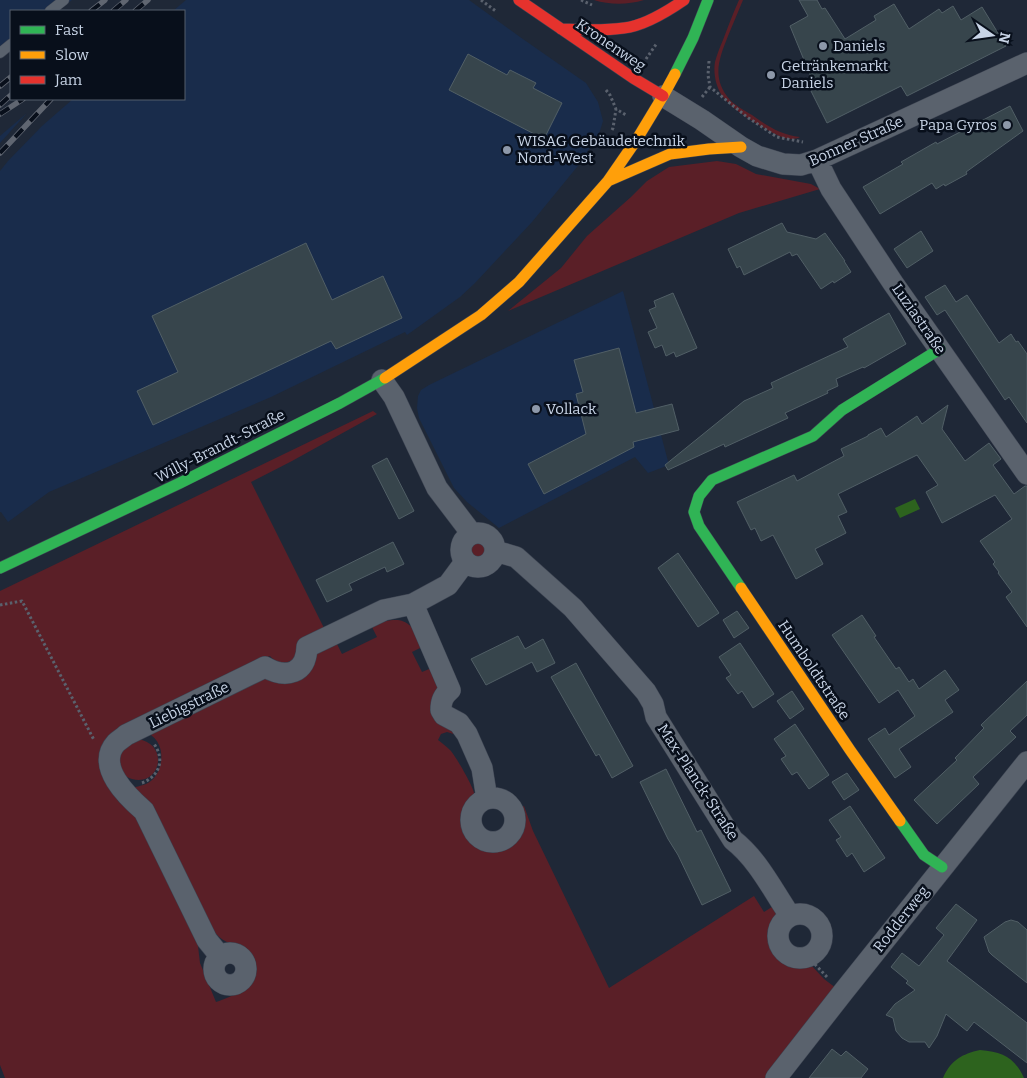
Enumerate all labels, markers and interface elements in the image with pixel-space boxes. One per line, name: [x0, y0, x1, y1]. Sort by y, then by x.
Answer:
legend: [10, 10, 185, 100]
north arrow: [967, 10, 1017, 60]
street label: Kronenweg: [573, 15, 649, 75]
text: Fast: [55, 21, 84, 39]
text: N: [995, 31, 1014, 45]
place label: Daniels: [833, 37, 885, 55]
marker: Daniels: [817, 40, 829, 52]
text: Slow: [55, 46, 90, 64]
place label: Getränkemarkt Daniels: [781, 57, 889, 92]
marker: Getränkemarkt Daniels: [765, 69, 777, 81]
text: Jam: [54, 71, 83, 89]
street label: Bonner Straße: [806, 112, 906, 170]
place label: Papa Gyros: [919, 116, 997, 134]
marker: Papa Gyros: [1001, 119, 1013, 131]
place label: WISAG Gebäudetechnik Nord-West: [517, 132, 685, 167]
marker: WISAG Gebäudetechnik Nord-West: [501, 144, 513, 156]
street label: Luziastraße: [888, 280, 950, 358]
place label: Vollack: [546, 400, 597, 418]
marker: Vollack: [530, 403, 542, 415]
street label: Willy-Brandt-Straße: [152, 406, 288, 486]
street label: Humboldtstraße: [774, 617, 854, 723]
street label: Liebigstraße: [146, 678, 232, 732]
street label: Max-Planck-Straße: [654, 721, 742, 843]
street label: Rodderweg: [870, 882, 932, 956]

